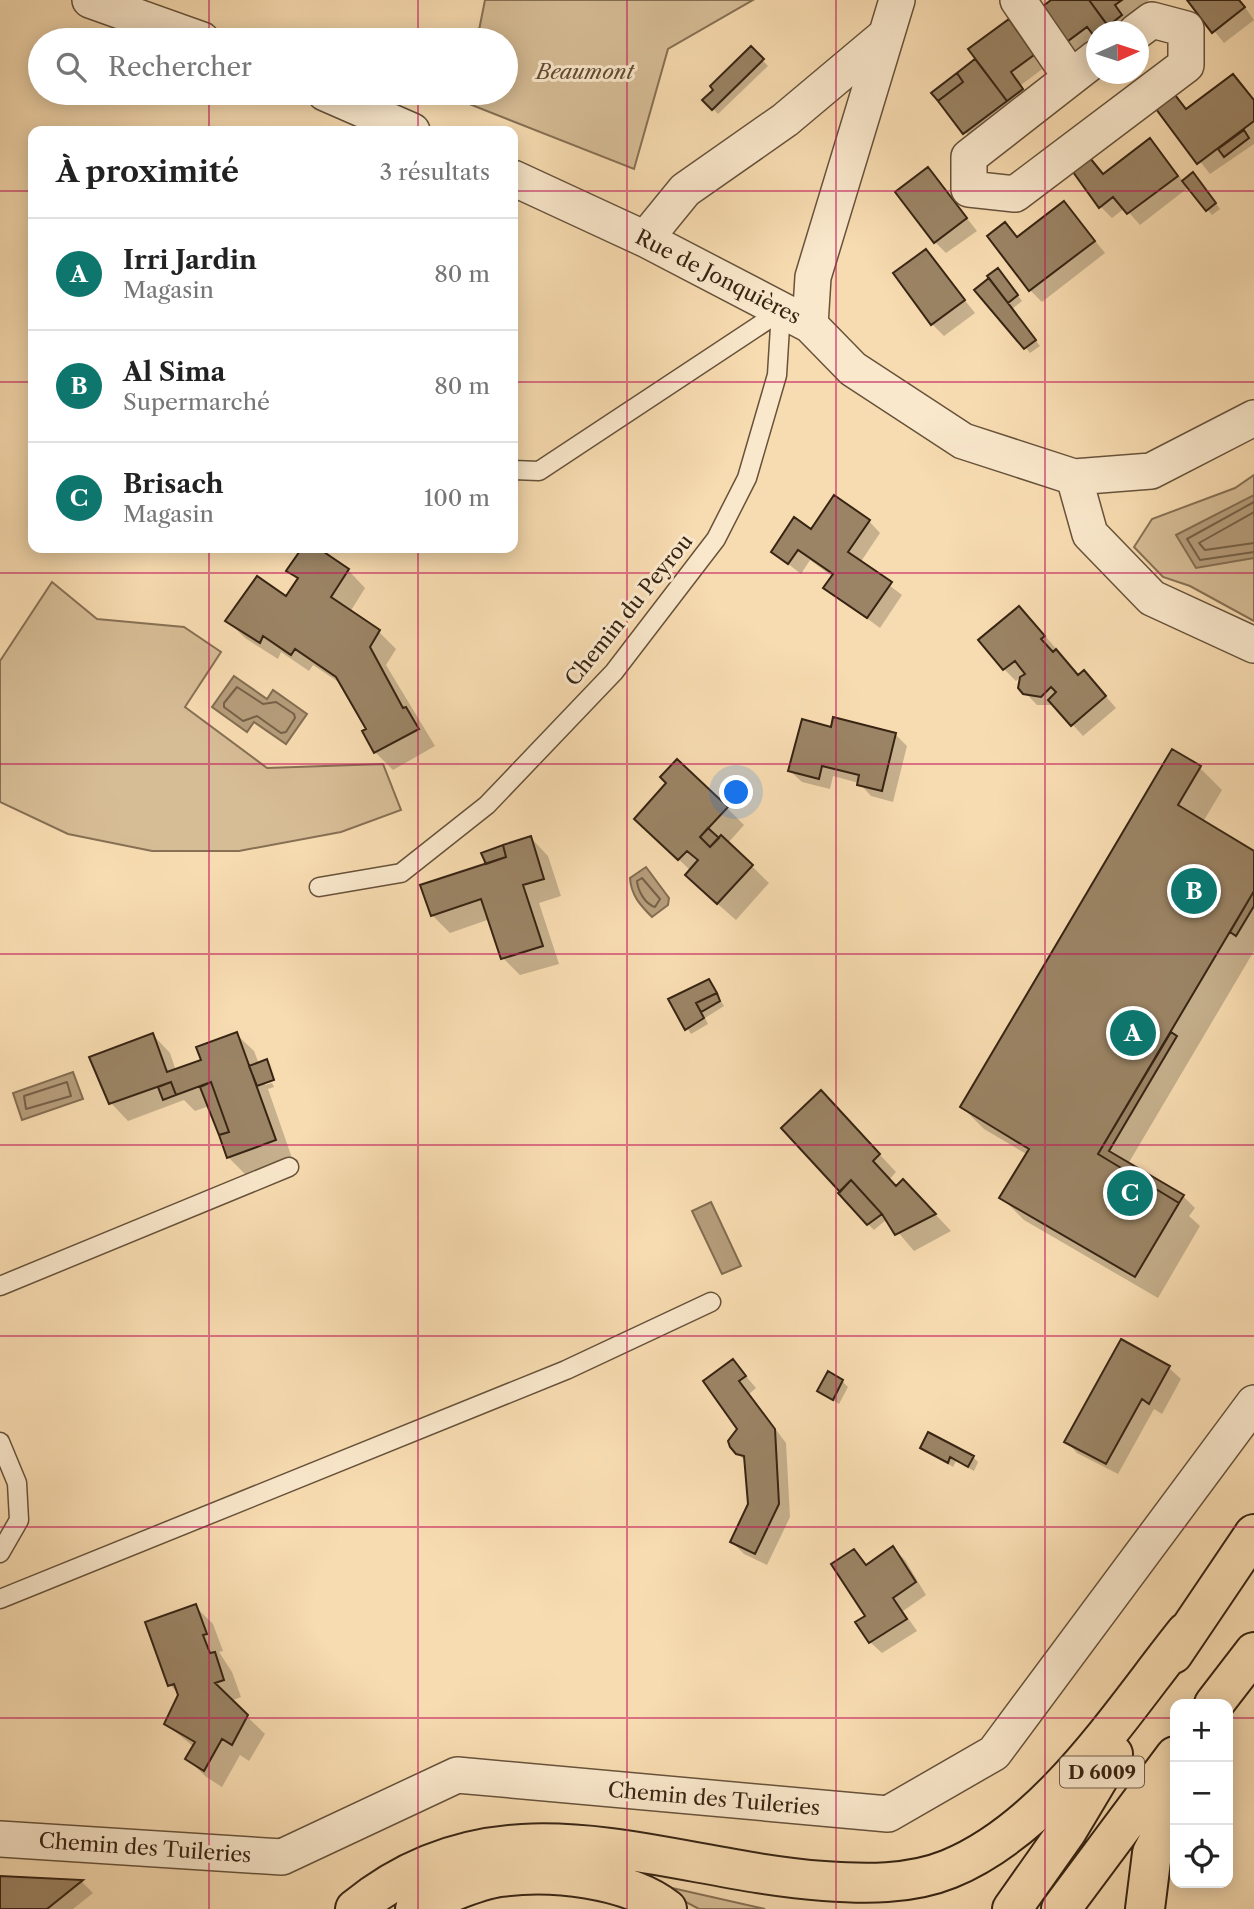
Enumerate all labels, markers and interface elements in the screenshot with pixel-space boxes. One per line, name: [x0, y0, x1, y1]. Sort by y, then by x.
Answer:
north arrow: [1086, 21, 1149, 84]
search box: [28, 28, 518, 105]
icon: search: [52, 48, 90, 86]
text: Rechercher: [108, 51, 252, 83]
park label: Beaumont: [534, 59, 635, 84]
text: À proximité: [56, 153, 239, 190]
text: 3 résultats: [380, 158, 490, 186]
street label: Rue de Jonquières: [631, 224, 805, 329]
text: Irri Jardin: [123, 244, 257, 276]
text: A: [70, 260, 88, 288]
text: 80 m: [434, 260, 490, 288]
text: Magasin: [123, 276, 214, 304]
text: Al Sima: [123, 356, 226, 388]
text: B: [70, 372, 88, 400]
text: 80 m: [434, 372, 490, 400]
text: Supermarché: [123, 388, 270, 416]
text: Brisach: [123, 468, 224, 500]
text: C: [70, 484, 88, 512]
text: 100 m: [424, 484, 490, 512]
text: Magasin: [123, 500, 214, 528]
street label: Chemin du Peyrou: [560, 529, 697, 691]
your location: [719, 775, 753, 809]
pin: B: [1171, 865, 1217, 917]
pin: A: [1110, 1007, 1156, 1059]
pin: C: [1107, 1167, 1153, 1219]
map controls: [1170, 1699, 1233, 1888]
button: +: [1170, 1699, 1233, 1762]
road number: D 6009: [1060, 1756, 1144, 1788]
button: −: [1170, 1762, 1233, 1825]
street label: Chemin des Tuileries: [607, 1777, 821, 1820]
button: locate: [1170, 1825, 1233, 1888]
street label: Chemin des Tuileries: [38, 1828, 252, 1867]

